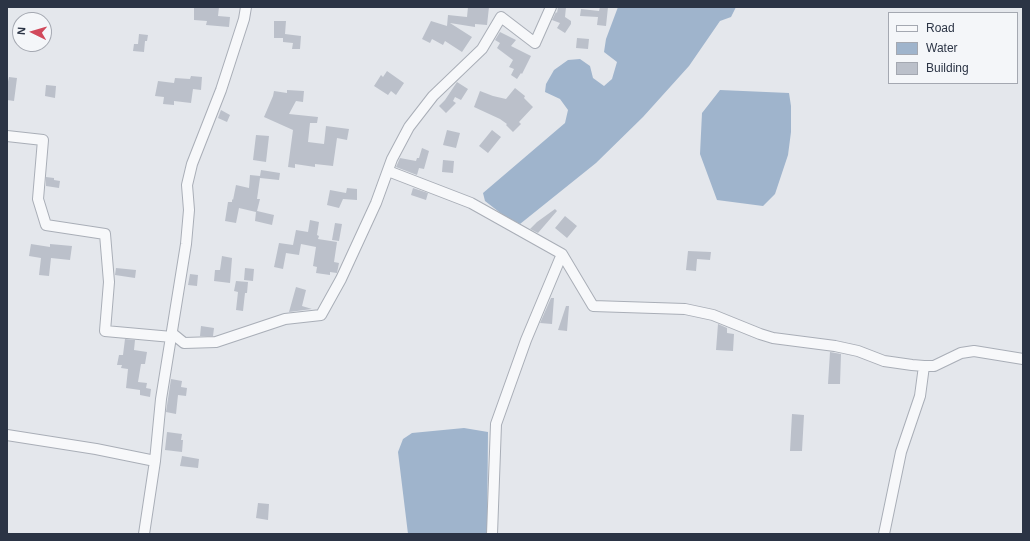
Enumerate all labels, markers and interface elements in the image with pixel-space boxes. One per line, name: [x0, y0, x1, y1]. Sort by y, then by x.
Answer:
north arrow: [12, 12, 52, 52]
legend: [888, 12, 1018, 84]
text: Road: [926, 21, 955, 35]
text: N: [15, 27, 27, 36]
text: Water: [926, 41, 958, 55]
text: Building: [926, 61, 969, 75]

